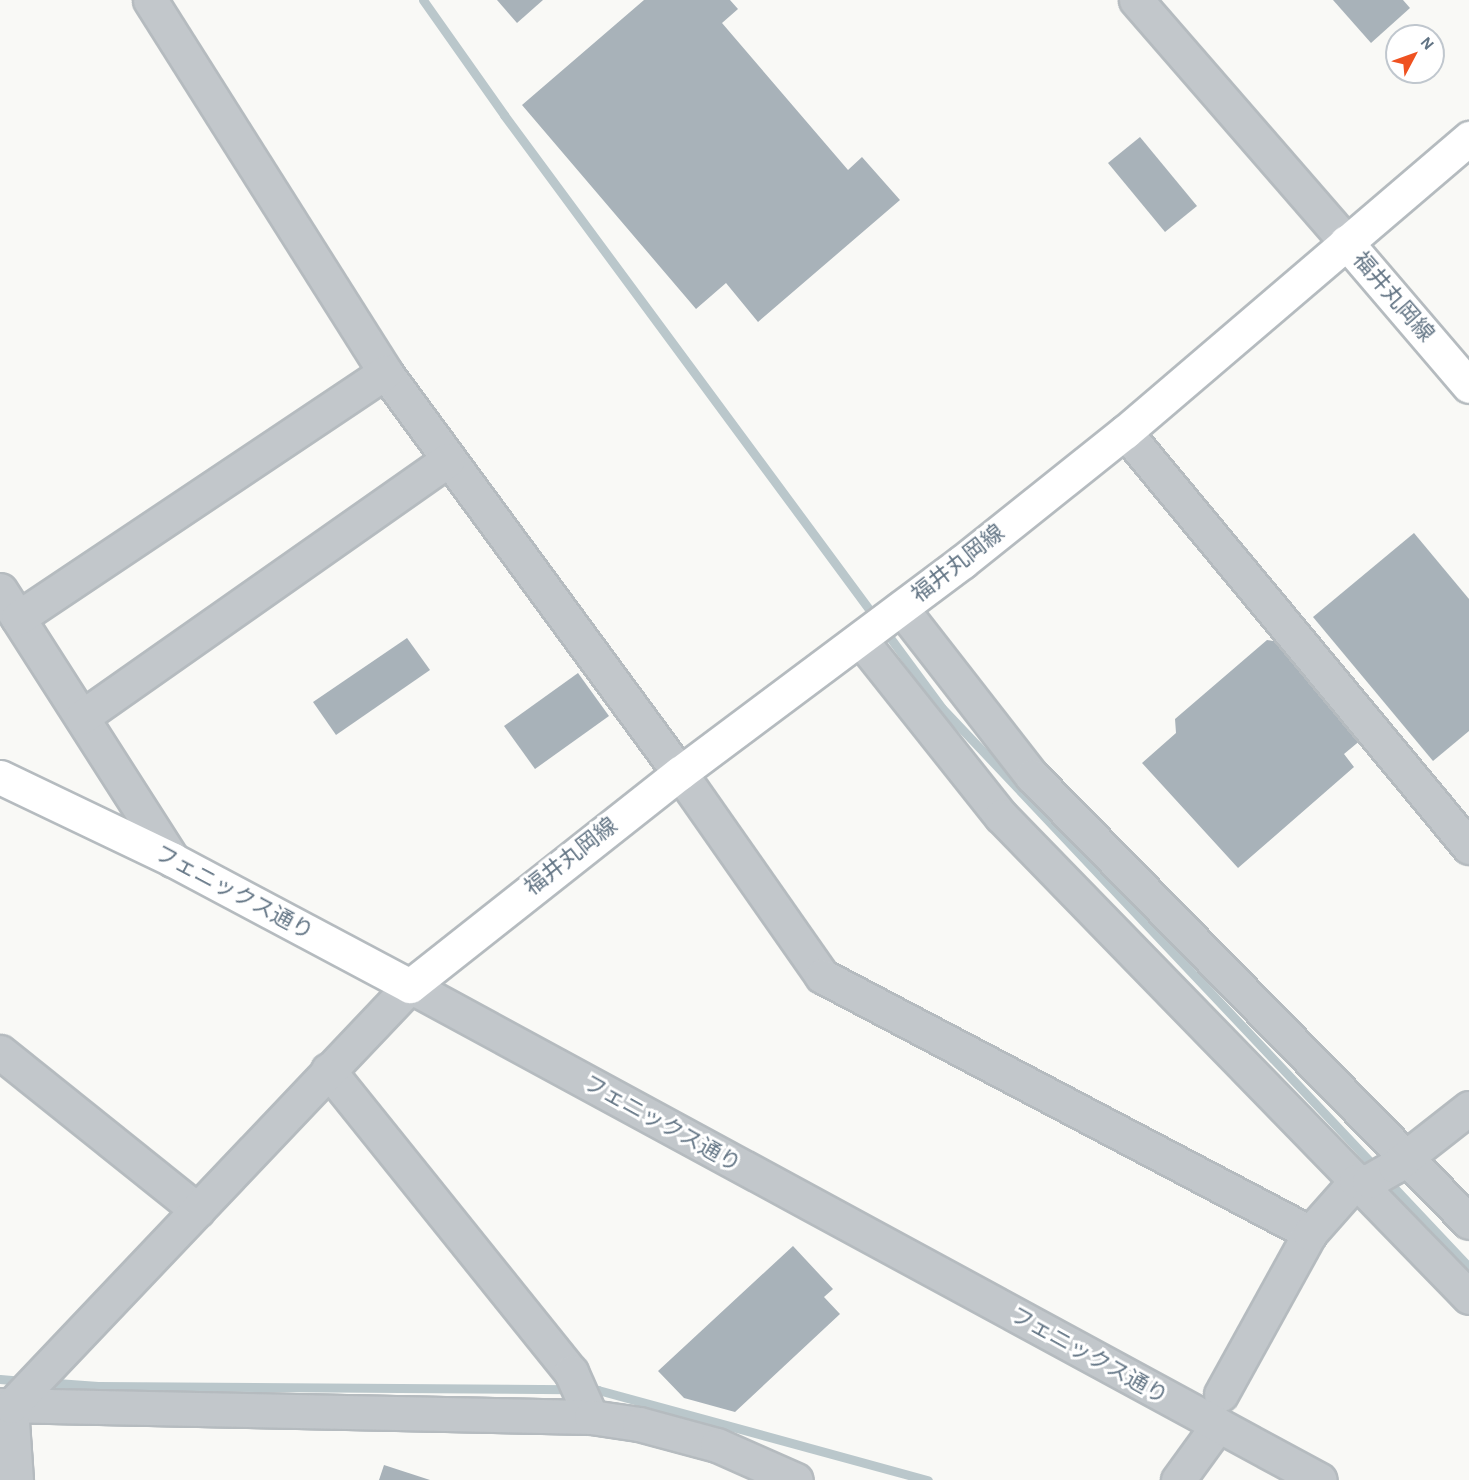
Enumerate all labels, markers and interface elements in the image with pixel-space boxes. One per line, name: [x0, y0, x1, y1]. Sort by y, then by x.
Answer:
north arrow: [1385, 24, 1445, 84]
text: N: [1417, 34, 1437, 53]
street label: 福井丸岡線: [1347, 247, 1439, 347]
street label: 福井丸岡線: [907, 520, 1009, 608]
street label: 福井丸岡線: [520, 813, 622, 901]
street label: フェニックス通り: [150, 840, 318, 946]
street label: フェニックス通り: [579, 1070, 745, 1178]
street label: フェニックス通り: [1006, 1302, 1172, 1410]

